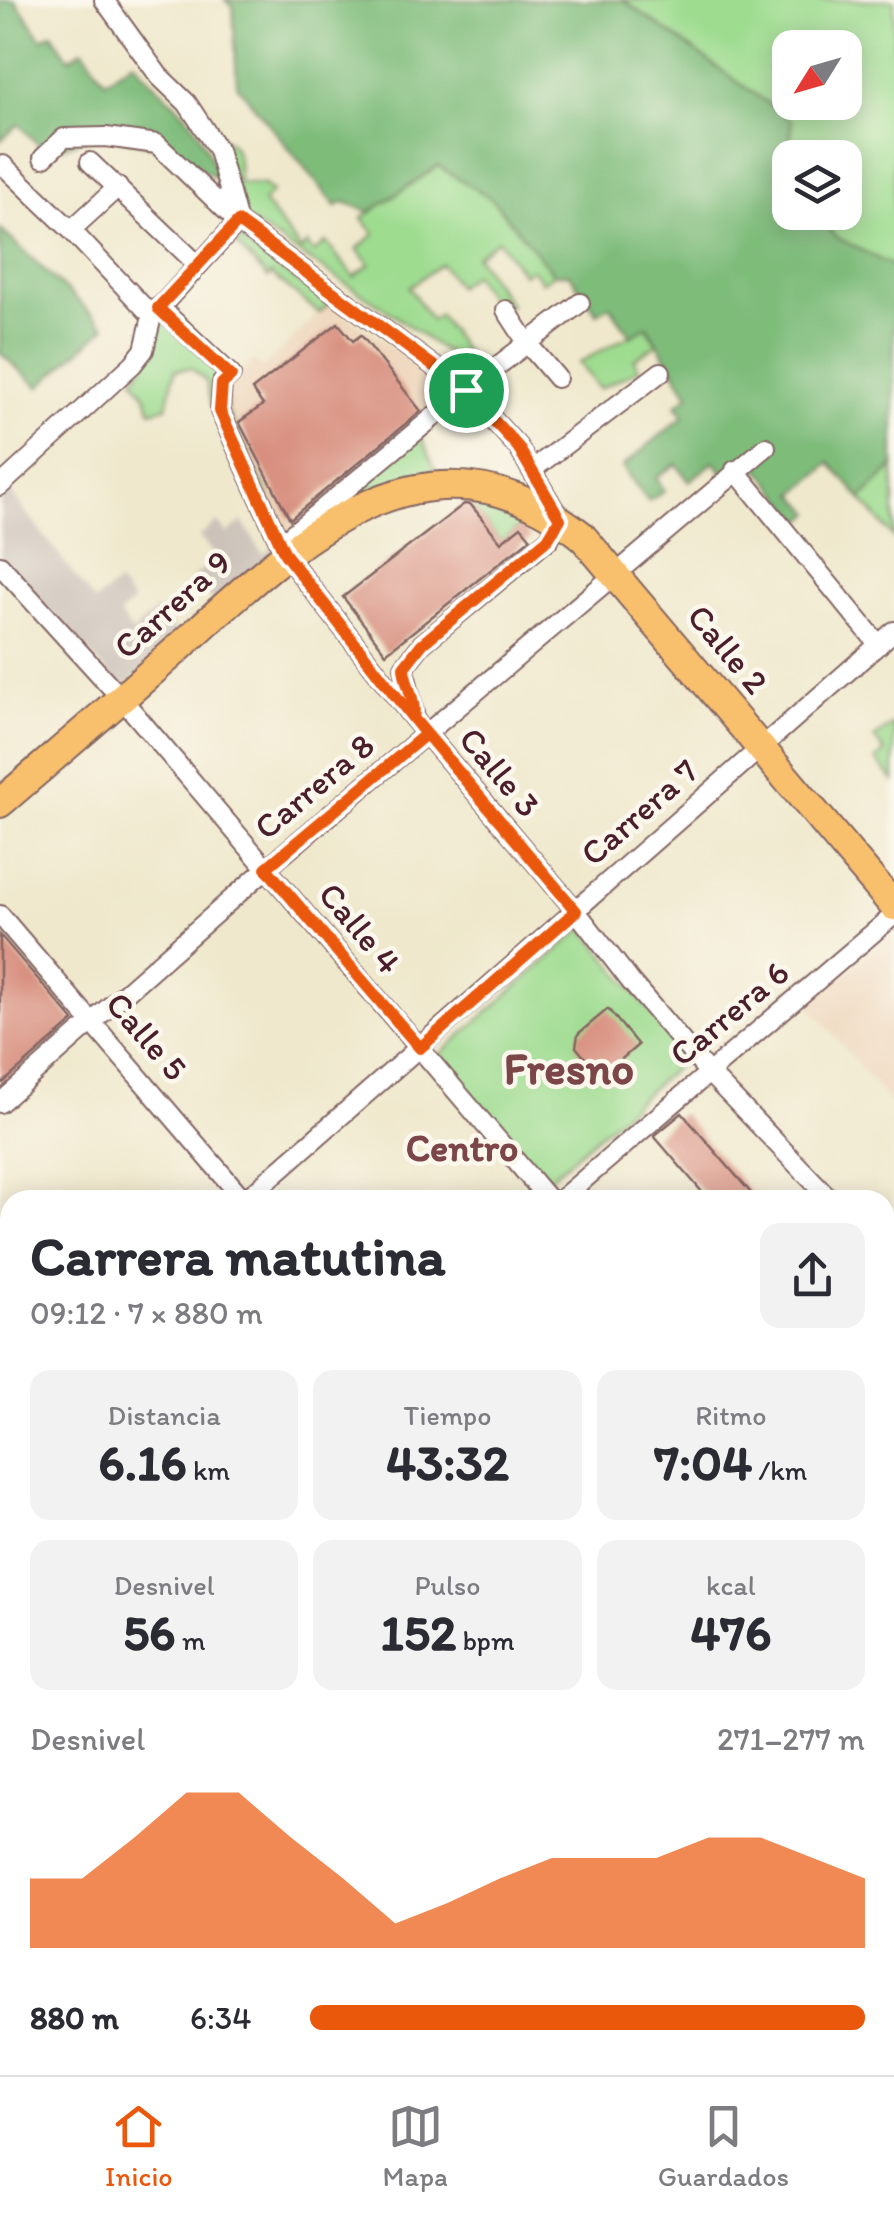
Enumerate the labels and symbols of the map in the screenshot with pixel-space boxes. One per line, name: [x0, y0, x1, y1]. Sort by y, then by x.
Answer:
north arrow: [772, 30, 862, 120]
pin: [424, 348, 509, 433]
street label: Carrera 9: [105, 541, 239, 667]
street label: Calle 2: [679, 596, 777, 702]
street label: Calle 3: [450, 719, 550, 825]
street label: Carrera 8: [246, 724, 382, 848]
street label: Carrera 7: [572, 750, 706, 874]
street label: Calle 4: [310, 874, 410, 982]
street label: Carrera 6: [661, 951, 797, 1075]
street label: Calle 5: [97, 983, 197, 1089]
district label: Fresno: [504, 1041, 634, 1095]
district label: Centro: [406, 1125, 518, 1171]

